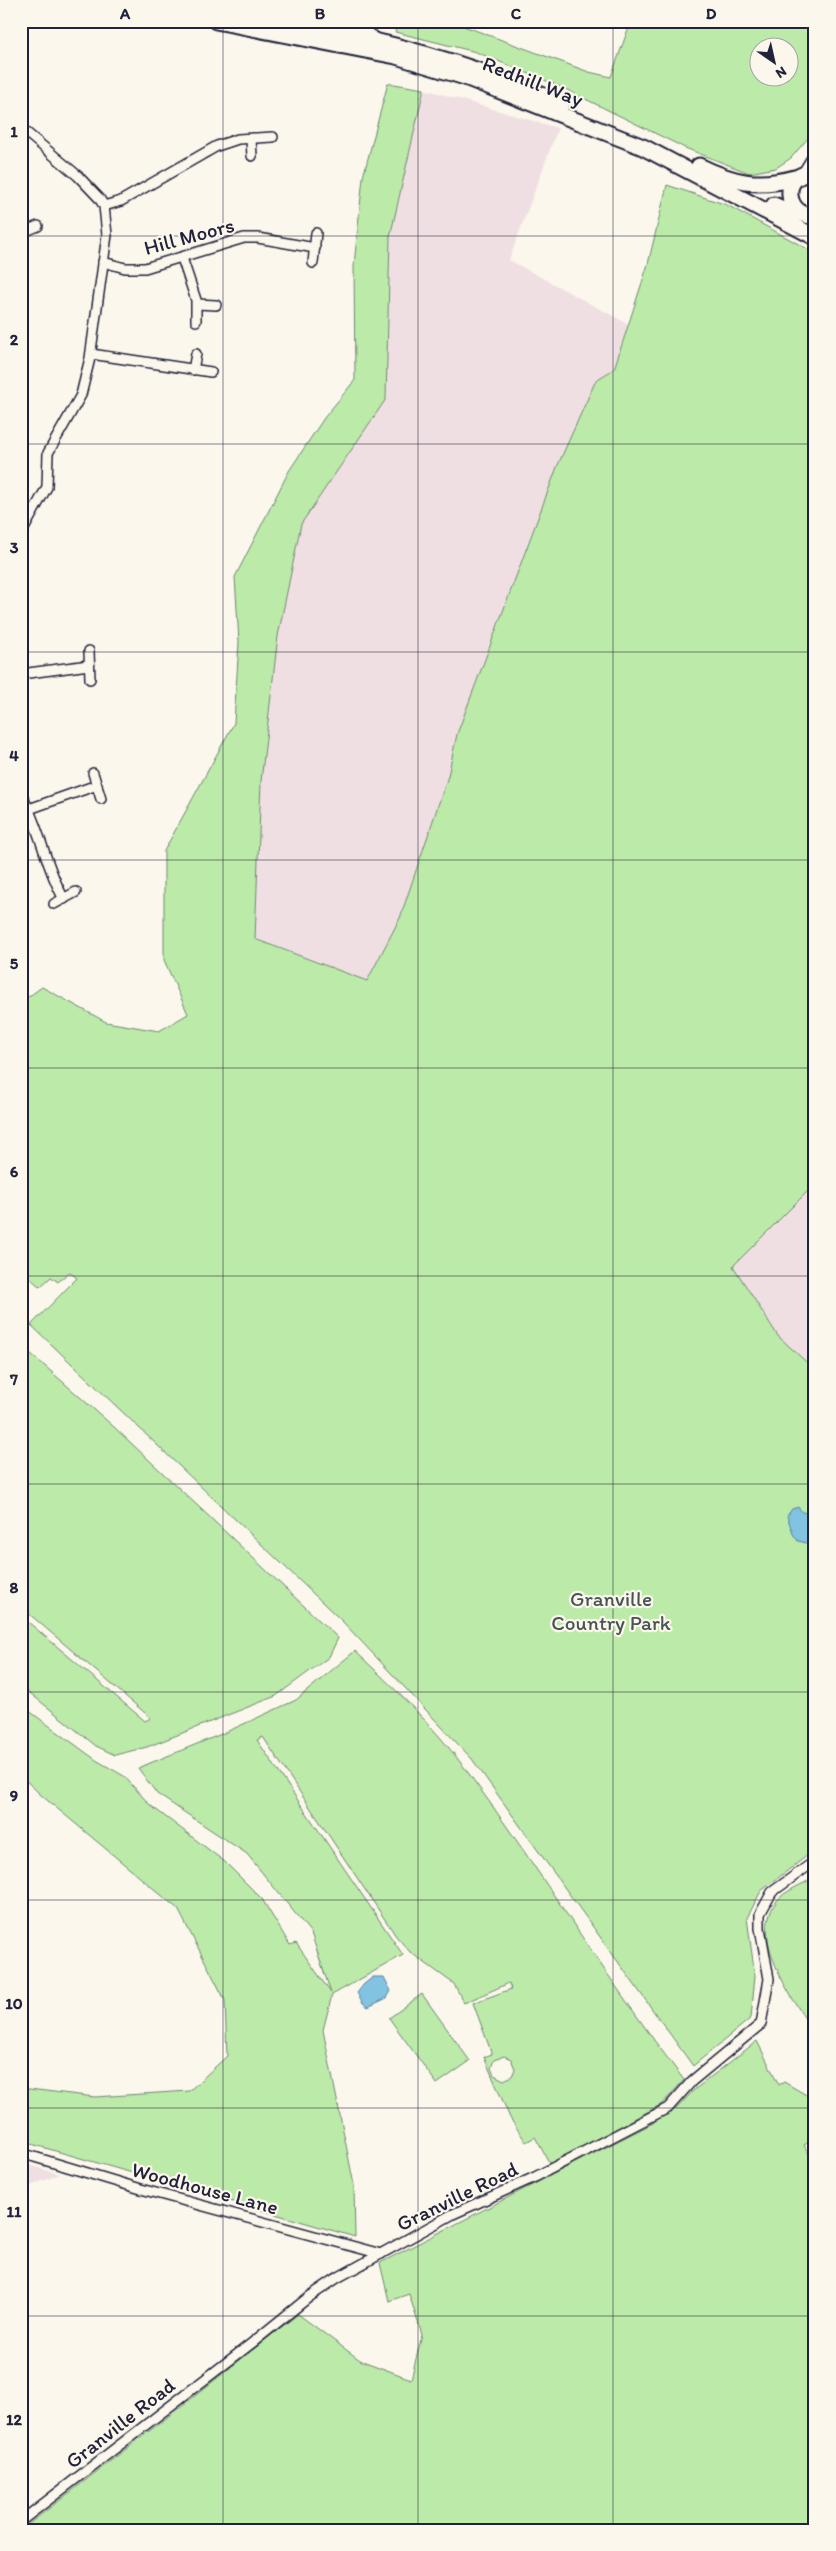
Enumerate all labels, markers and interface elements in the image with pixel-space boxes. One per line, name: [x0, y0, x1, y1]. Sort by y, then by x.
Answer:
text: A: [119, 4, 131, 23]
text: B: [315, 4, 326, 23]
text: C: [511, 4, 522, 23]
text: D: [706, 4, 717, 23]
north arrow: [748, 38, 798, 88]
street label: Redhill Way: [479, 50, 587, 112]
text: N: [772, 63, 790, 82]
text: 1: [10, 122, 18, 141]
street label: Hill Moors: [141, 212, 237, 260]
text: 2: [10, 330, 19, 349]
text: 3: [10, 538, 19, 557]
text: 4: [9, 746, 19, 765]
text: 5: [10, 954, 19, 973]
text: 6: [10, 1162, 19, 1181]
text: 7: [9, 1370, 18, 1389]
text: 8: [10, 1578, 19, 1597]
park label: Granville Country Park: [551, 1586, 671, 1635]
text: 9: [10, 1786, 18, 1805]
text: 10: [5, 1994, 23, 2013]
street label: Woodhouse Lane: [129, 2156, 281, 2220]
street label: Granville Road: [392, 2156, 522, 2236]
text: 11: [7, 2202, 22, 2221]
street label: Granville Road: [60, 2372, 180, 2473]
text: 12: [6, 2410, 23, 2429]

